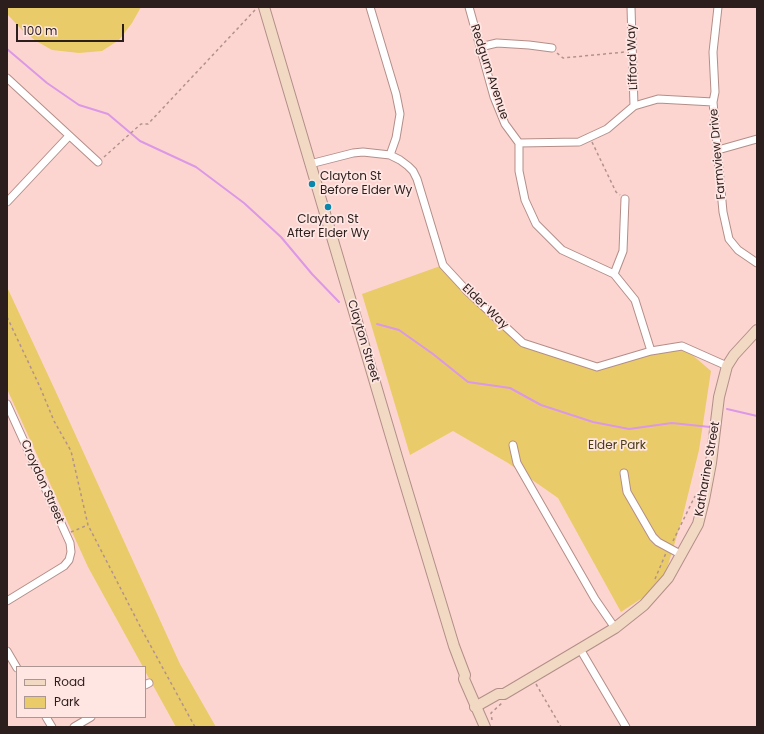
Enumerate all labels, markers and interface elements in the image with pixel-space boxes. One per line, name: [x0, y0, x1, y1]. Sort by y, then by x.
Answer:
scale bar: [18, 16, 126, 42]
text: 100 m: [23, 22, 57, 39]
street label: Redgum Avenue: [467, 23, 511, 121]
street label: Lifford Way: [625, 24, 641, 90]
street label: Farmview Drive: [707, 108, 729, 200]
place label: Clayton St Before Elder Wy: [320, 170, 412, 198]
marker: Clayton St Before Elder Wy: [307, 179, 317, 189]
marker: Clayton St After Elder Wy: [323, 202, 333, 212]
place label: Clayton St After Elder Wy: [287, 213, 369, 241]
street label: Elder Way: [459, 281, 511, 333]
street label: Clayton Street: [344, 298, 382, 384]
street label: Katharine Street: [693, 420, 723, 518]
street label: Croydon Street: [17, 438, 67, 526]
park label: Elder Park: [588, 439, 646, 453]
legend: [16, 666, 146, 718]
text: Road: [54, 673, 85, 690]
text: Park: [54, 693, 80, 710]

